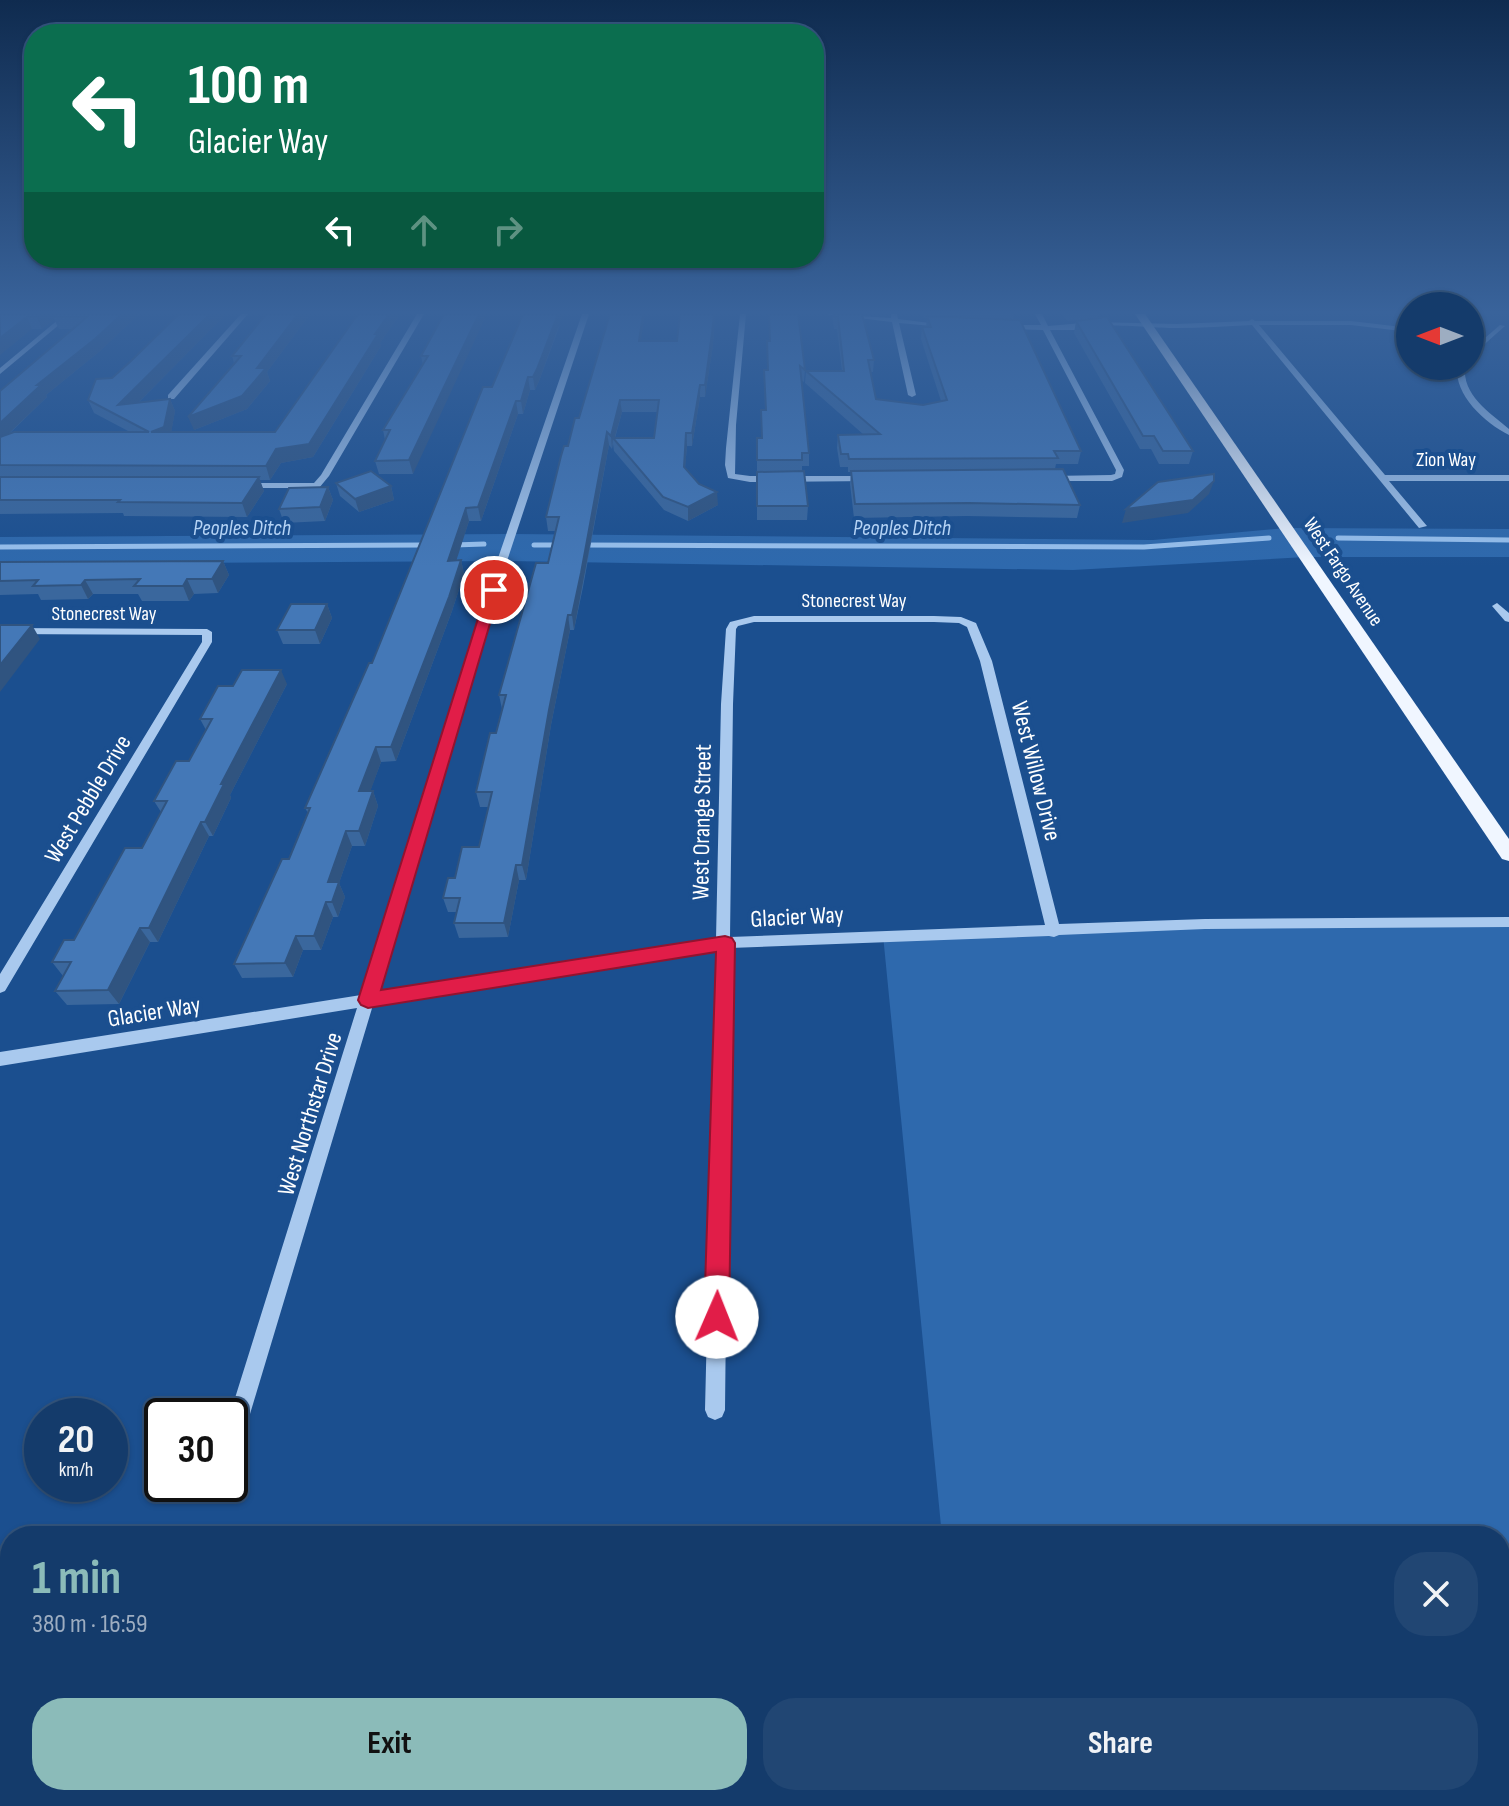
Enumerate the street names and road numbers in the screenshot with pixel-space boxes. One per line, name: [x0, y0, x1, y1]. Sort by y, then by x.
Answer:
street label: Zion Way: [1416, 448, 1476, 472]
street label: West Fargo Avenue: [1298, 513, 1388, 631]
street label: Stonecrest Way: [802, 589, 907, 613]
street label: Stonecrest Way: [52, 602, 157, 626]
street label: West Willow Drive: [1005, 698, 1067, 844]
street label: West Pebble Drive: [38, 730, 138, 868]
street label: West Orange Street: [686, 744, 718, 900]
street label: Glacier Way: [750, 900, 844, 934]
street label: Glacier Way: [106, 990, 202, 1034]
street label: West Northstar Drive: [271, 1029, 349, 1199]

